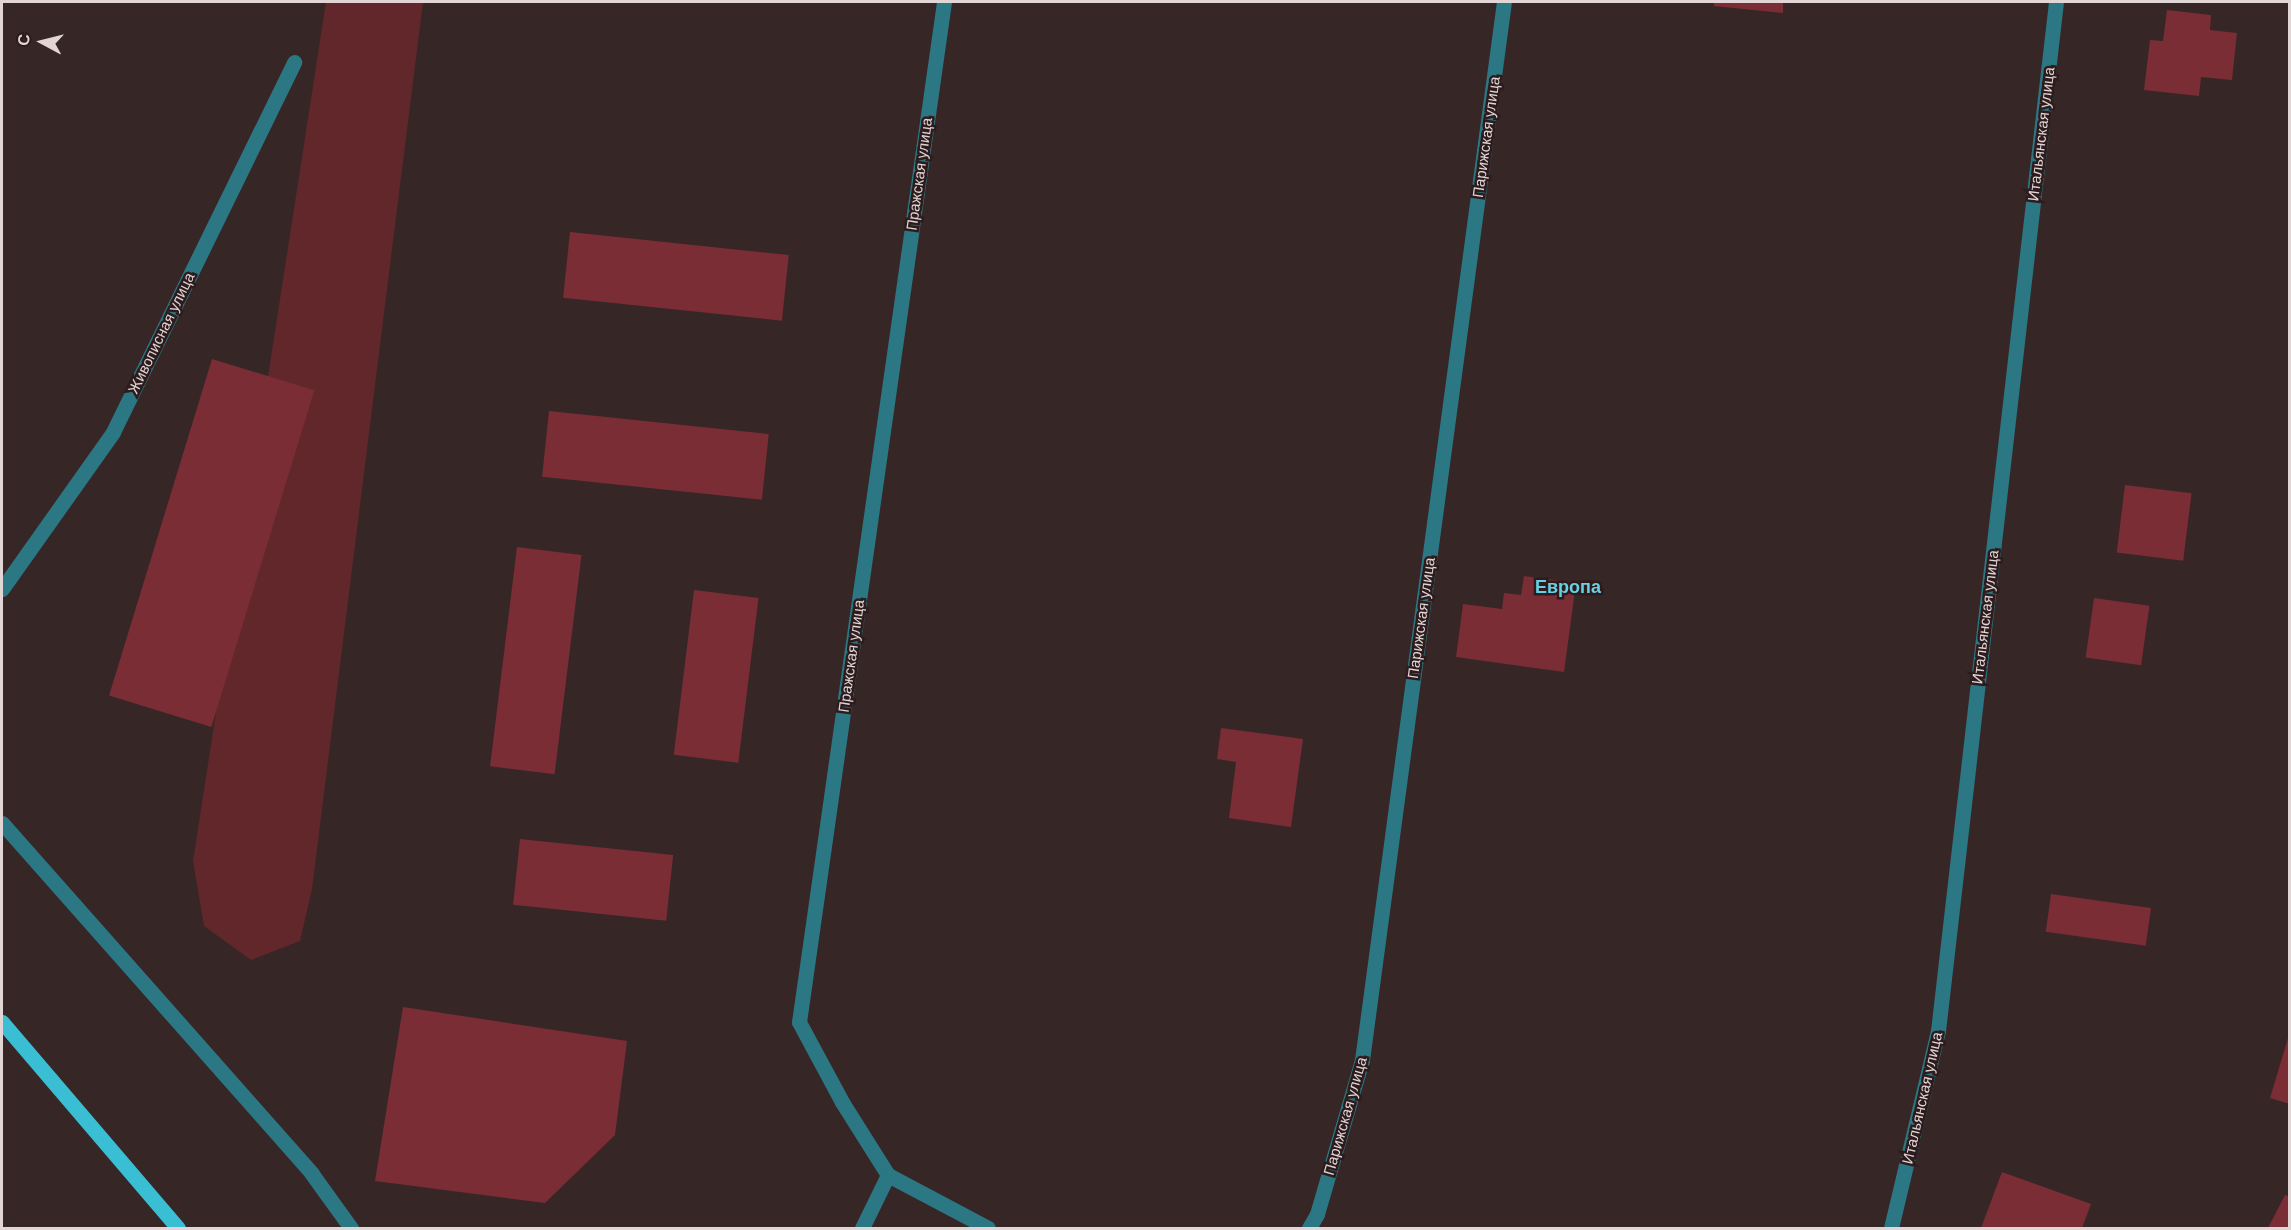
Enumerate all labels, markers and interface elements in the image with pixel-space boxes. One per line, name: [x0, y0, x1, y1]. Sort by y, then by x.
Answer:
north arrow: [12, 12, 72, 72]
text: С: [14, 33, 33, 47]
street label: Итальянская улица: [2024, 66, 2058, 202]
street label: Парижская улица: [1469, 75, 1503, 199]
street label: Пражская улица: [902, 116, 936, 232]
street label: Живописная улица: [124, 269, 198, 397]
street label: Итальянская улица: [1968, 549, 2002, 685]
street label: Парижская улица: [1404, 556, 1438, 680]
district label: Европа: [1535, 576, 1601, 598]
street label: Пражская улица: [834, 598, 868, 714]
street label: Итальянская улица: [1898, 1030, 1946, 1166]
street label: Парижская улица: [1320, 1055, 1370, 1177]

